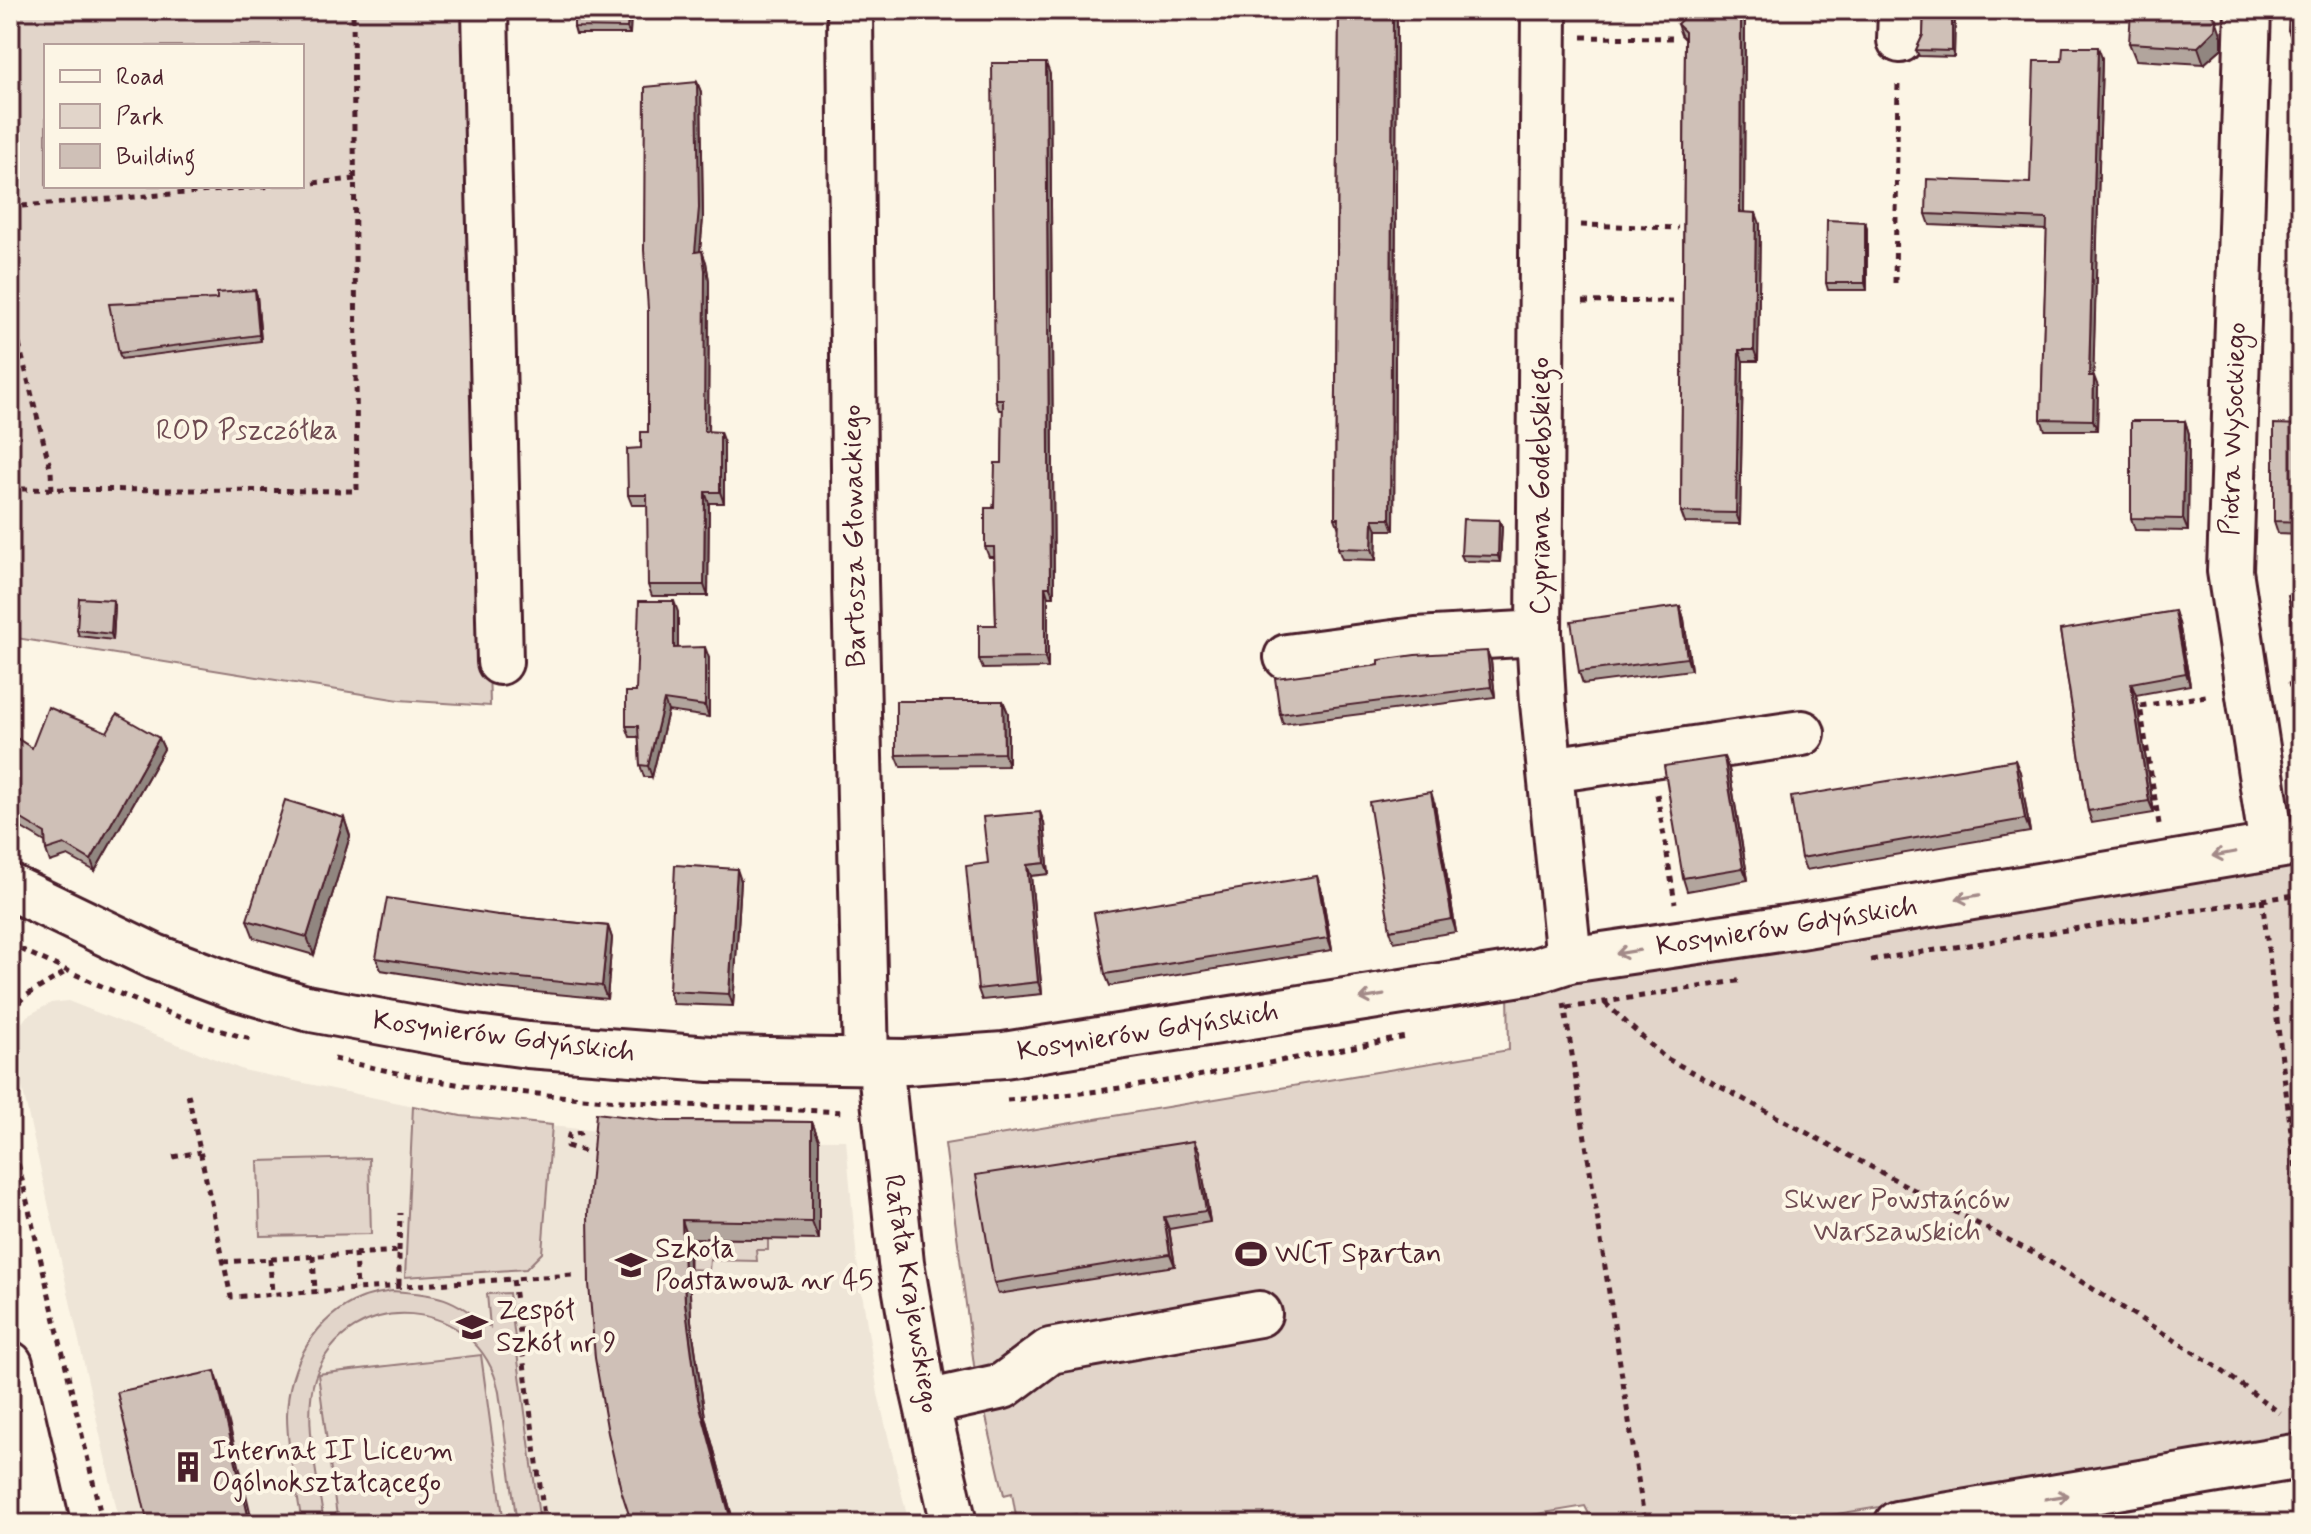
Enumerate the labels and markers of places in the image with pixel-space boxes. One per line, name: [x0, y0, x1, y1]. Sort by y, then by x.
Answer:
place label: Szkoła Podstawowa nr 45: [655, 1231, 874, 1300]
place label: WCT Spartan: [1275, 1236, 1442, 1273]
sports icon: WCT Spartan: [1234, 1237, 1268, 1271]
school or university icon: Szkoła Podstawowa nr 45: [614, 1248, 648, 1282]
place label: Zespół Szkół nr 9: [496, 1293, 617, 1362]
school or university icon: Zespół Szkół nr 9: [455, 1310, 489, 1344]
place label: Internat II Liceum Ogólnokształcącego: [212, 1433, 453, 1505]
building icon: Internat II Liceum Ogólnokształcącego: [171, 1450, 205, 1484]

